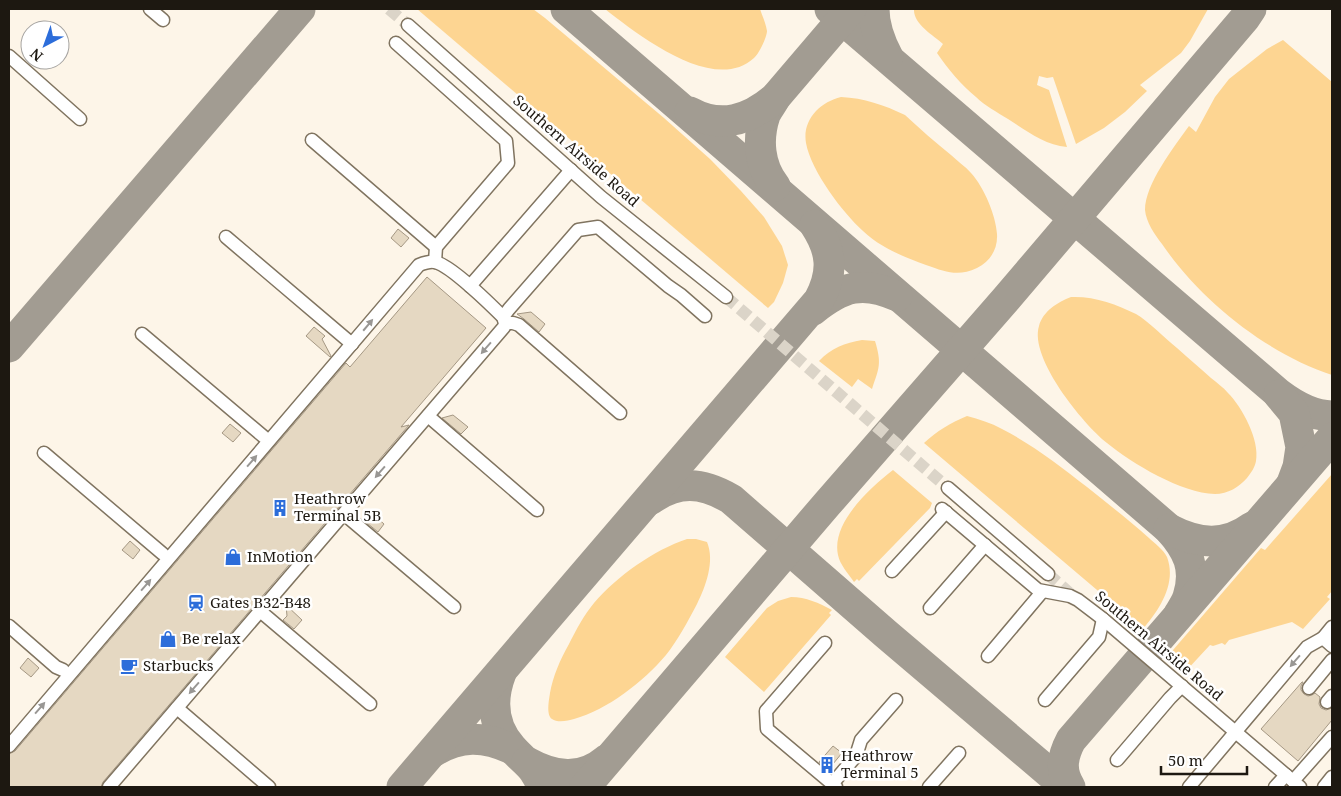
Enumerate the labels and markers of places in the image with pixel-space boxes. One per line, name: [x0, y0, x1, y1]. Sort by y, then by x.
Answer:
place label: Heathrow Terminal 5B: [294, 488, 381, 525]
building icon: Heathrow Terminal 5B: [270, 498, 290, 518]
place label: InMotion: [247, 546, 314, 566]
shop icon: InMotion: [223, 547, 243, 567]
place label: Gates B32-B48: [210, 592, 311, 612]
station icon: Gates B32-B48: [186, 593, 206, 613]
place label: Be relax: [182, 628, 241, 648]
shop icon: Be relax: [158, 629, 178, 649]
place label: Starbucks: [143, 655, 214, 675]
cafe icon: Starbucks: [119, 656, 139, 676]
place label: Heathrow Terminal 5: [841, 745, 919, 782]
building icon: Heathrow Terminal 5: [817, 755, 837, 775]

